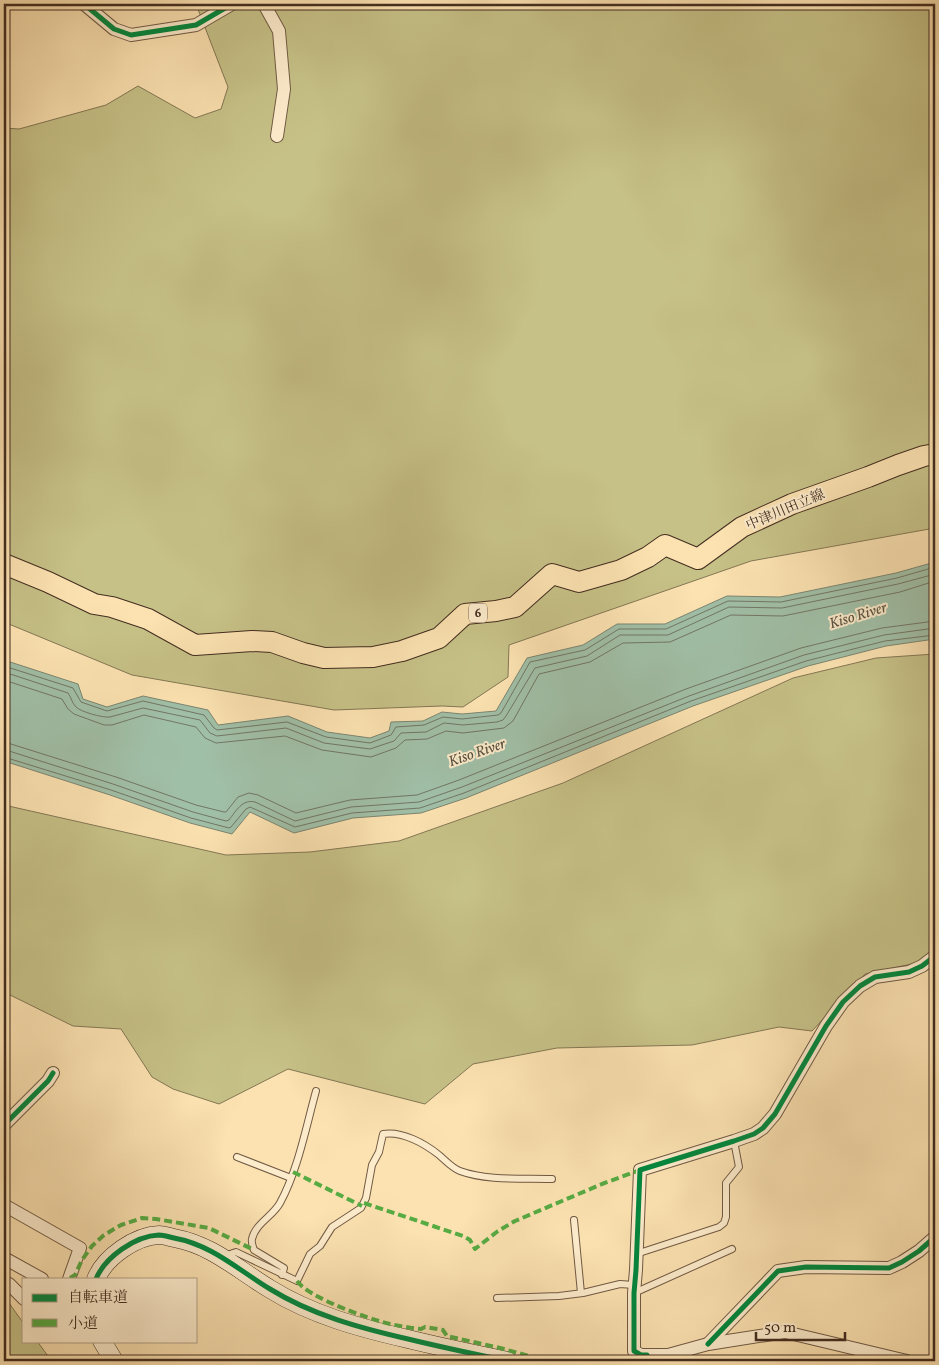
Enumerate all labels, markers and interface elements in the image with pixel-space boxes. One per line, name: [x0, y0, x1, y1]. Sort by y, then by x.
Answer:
street label: 中津川田立線: [743, 485, 828, 536]
water label: Kiso River: [827, 598, 890, 635]
road number: 6: [469, 604, 487, 622]
water label: Kiso River: [446, 734, 509, 773]
legend: [22, 1278, 198, 1342]
text: 自転車道: [68, 1288, 128, 1309]
scale bar: [756, 1310, 845, 1342]
text: 小道: [68, 1314, 98, 1335]
text: 50 m: [764, 1318, 796, 1339]

